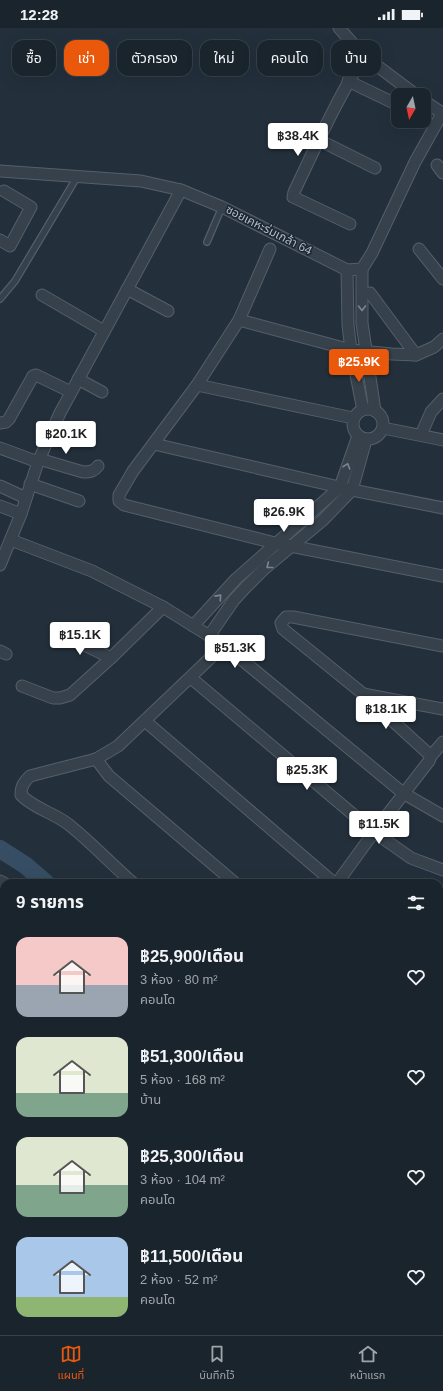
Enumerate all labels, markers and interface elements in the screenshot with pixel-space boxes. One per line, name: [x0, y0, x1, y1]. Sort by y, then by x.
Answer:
text: 12:28: [20, 6, 58, 23]
chip: ซื้อ: [12, 40, 56, 76]
chip: เช่า: [64, 40, 109, 76]
chip: ตัวกรอง: [117, 40, 192, 76]
chip: ใหม่: [200, 40, 249, 76]
chip: คอนโด: [257, 40, 323, 76]
chip: บ้าน: [331, 40, 381, 76]
north arrow: [391, 88, 431, 128]
map controls: [391, 88, 431, 128]
pin: ฿38.4K: [265, 123, 331, 157]
text: ฿38.4K: [277, 128, 319, 143]
street label: ซอยเคหะร่มเกล้า 64: [224, 202, 315, 258]
one-way arrow: [358, 305, 366, 311]
pin: ฿25.9K: [326, 349, 392, 383]
text: ฿25.9K: [338, 354, 380, 369]
pin: ฿20.1K: [33, 421, 99, 455]
text: ฿20.1K: [45, 426, 87, 441]
one-way arrow: [343, 462, 351, 469]
pin: ฿26.9K: [251, 499, 317, 533]
text: ฿26.9K: [263, 504, 305, 519]
one-way arrow: [266, 561, 273, 568]
one-way arrow: [214, 594, 222, 602]
pin: ฿15.1K: [47, 622, 113, 656]
text: ฿15.1K: [59, 627, 101, 642]
pin: ฿51.3K: [202, 635, 268, 669]
text: ฿51.3K: [214, 640, 256, 655]
pin: ฿18.1K: [353, 696, 419, 730]
text: ฿18.1K: [365, 701, 407, 716]
pin: ฿25.3K: [274, 757, 340, 791]
text: ฿25.3K: [286, 762, 328, 777]
pin: ฿11.5K: [346, 811, 412, 845]
text: ฿11.5K: [358, 816, 400, 831]
icon: filters: [405, 892, 427, 914]
text: 9 รายการ: [16, 893, 84, 912]
text: ฿25,900/เดือน: [140, 947, 244, 966]
icon: home: [48, 953, 96, 1001]
icon: heart: [405, 966, 427, 988]
text: 3 ห้อง · 80 m²: [140, 972, 218, 987]
text: คอนโด: [140, 992, 175, 1007]
text: ฿51,300/เดือน: [140, 1047, 244, 1066]
icon: home: [48, 1053, 96, 1101]
icon: heart: [405, 1066, 427, 1088]
text: 5 ห้อง · 168 m²: [140, 1072, 225, 1087]
text: บ้าน: [140, 1092, 161, 1107]
text: ฿25,300/เดือน: [140, 1147, 244, 1166]
icon: home: [48, 1153, 96, 1201]
icon: heart: [405, 1166, 427, 1188]
text: 3 ห้อง · 104 m²: [140, 1172, 225, 1187]
text: คอนโด: [140, 1192, 175, 1207]
text: ฿11,500/เดือน: [140, 1247, 243, 1266]
icon: home: [48, 1253, 96, 1301]
icon: heart: [405, 1266, 427, 1288]
text: 2 ห้อง · 52 m²: [140, 1272, 218, 1287]
text: คอนโด: [140, 1292, 175, 1307]
tab: แผนที่: [58, 1343, 84, 1384]
tab: บันทึกไว้: [199, 1343, 235, 1384]
tab: หน้าแรก: [350, 1343, 385, 1384]

